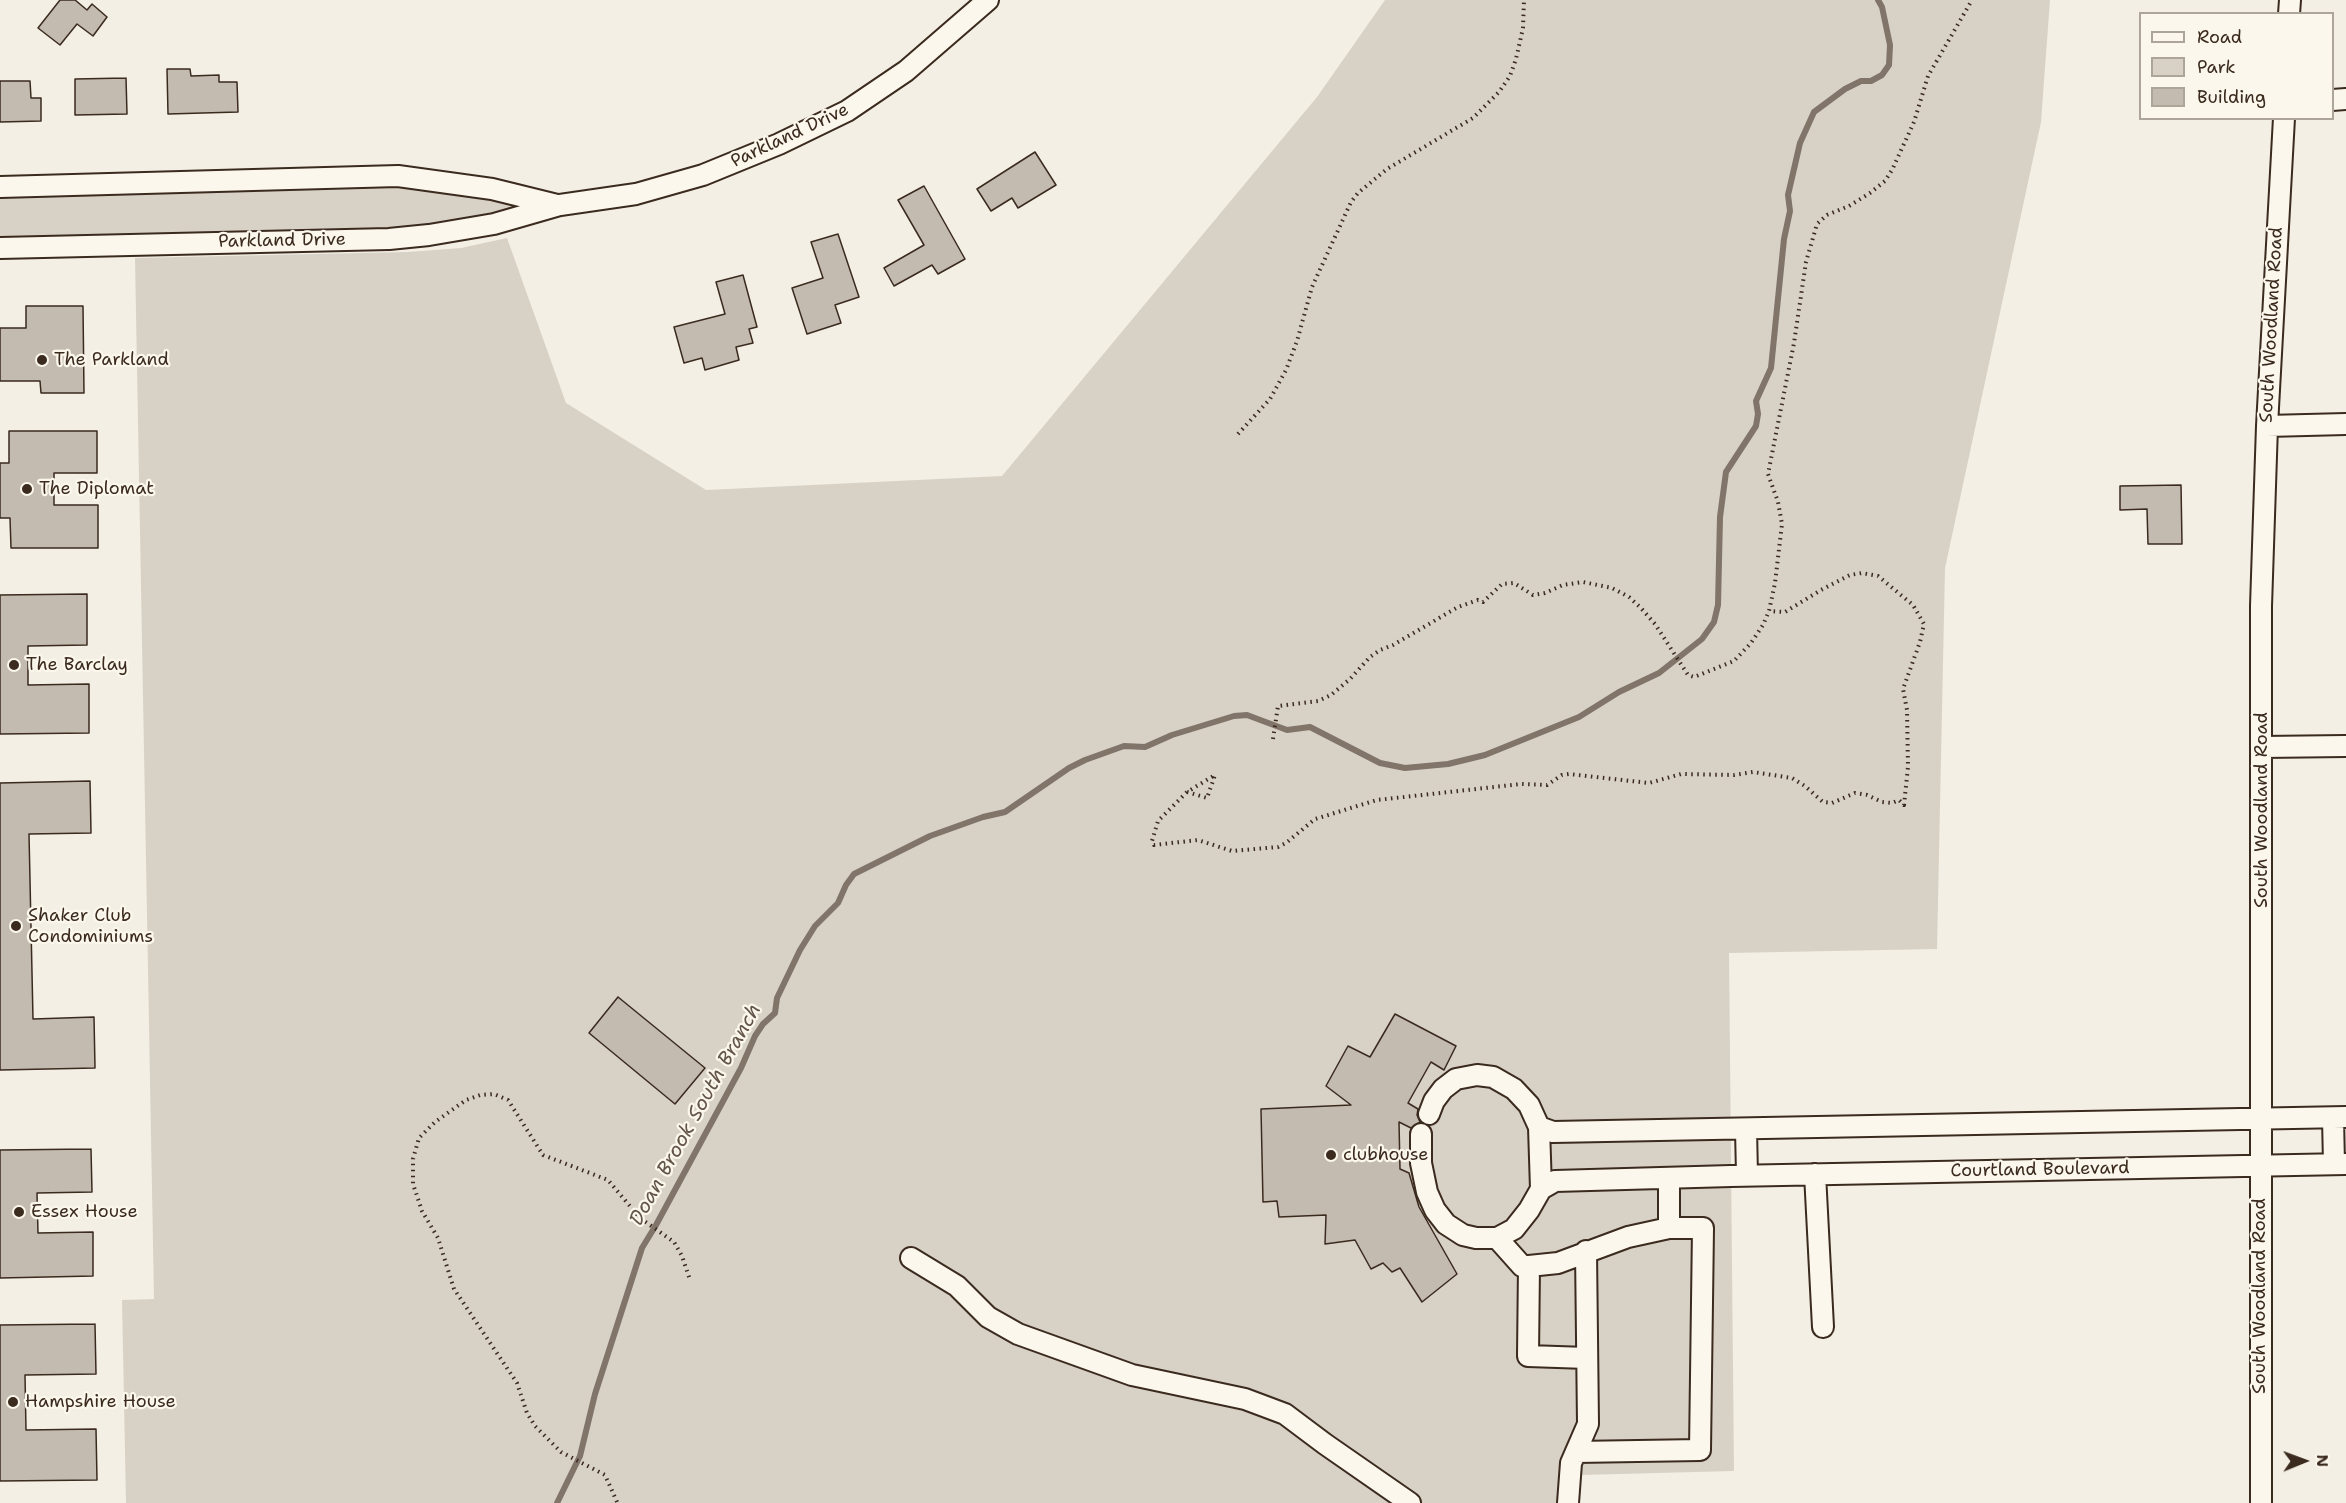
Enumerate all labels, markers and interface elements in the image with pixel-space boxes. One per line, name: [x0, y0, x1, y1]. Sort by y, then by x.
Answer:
legend: [2139, 12, 2334, 120]
text: Road: [2197, 25, 2242, 49]
text: Park: [2197, 55, 2236, 79]
text: Building: [2197, 85, 2266, 109]
street label: Parkland Drive: [728, 99, 852, 173]
street label: South Woodland Road: [2256, 227, 2288, 423]
street label: Parkland Drive: [218, 229, 346, 253]
place label: The Parkland: [54, 349, 169, 371]
marker: The Parkland: [35, 353, 49, 367]
place label: The Diplomat: [39, 478, 154, 500]
marker: The Diplomat: [20, 482, 34, 496]
place label: The Barclay: [26, 654, 128, 676]
marker: The Barclay: [7, 658, 21, 672]
street label: South Woodland Road: [2251, 712, 2273, 908]
place label: Shaker Club Condominiums: [28, 905, 153, 948]
marker: Shaker Club Condominiums: [9, 919, 23, 933]
water label: Doan Brook South Branch: [625, 1000, 767, 1230]
place label: clubhouse: [1343, 1144, 1428, 1166]
marker: clubhouse: [1324, 1148, 1338, 1162]
street label: Courtland Boulevard: [1950, 1158, 2130, 1182]
street label: South Woodland Road: [2249, 1198, 2271, 1394]
place label: Essex House: [31, 1201, 138, 1223]
marker: Essex House: [12, 1205, 26, 1219]
place label: Hampshire House: [25, 1391, 176, 1413]
marker: Hampshire House: [6, 1395, 20, 1409]
north arrow: [2274, 1431, 2334, 1491]
text: N: [2312, 1454, 2333, 1467]

